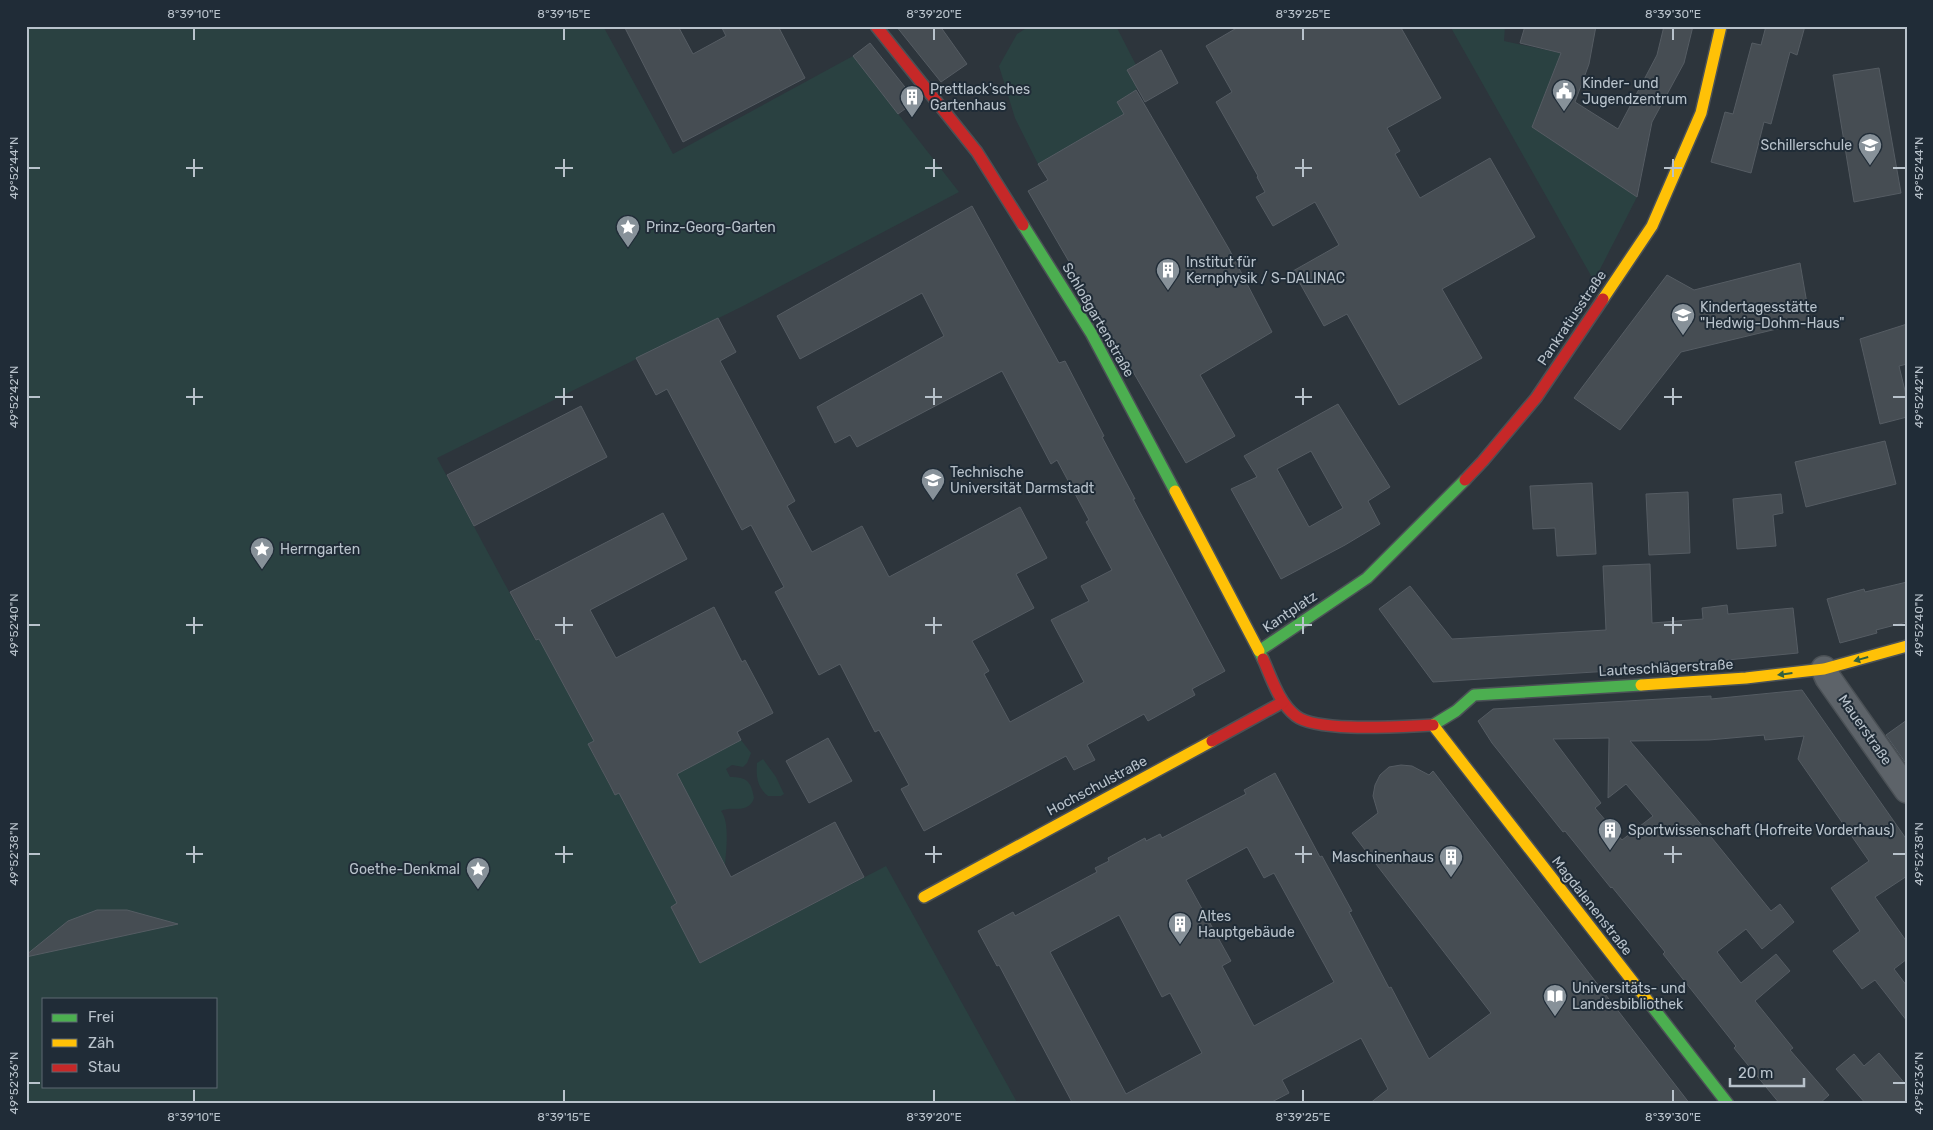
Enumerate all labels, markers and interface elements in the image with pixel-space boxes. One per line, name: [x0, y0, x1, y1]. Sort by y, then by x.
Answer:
text: 8°39'10"E: [167, 7, 221, 21]
text: 8°39'15"E: [537, 7, 591, 21]
text: 8°39'20"E: [906, 7, 962, 21]
text: 8°39'25"E: [1275, 7, 1331, 21]
text: 8°39'30"E: [1645, 7, 1701, 21]
place label: Kinder- und Jugendzentrum: [1582, 75, 1687, 108]
public building icon: Kinder- und Jugendzentrum: [1551, 78, 1577, 112]
place label: Prettlack'sches Gartenhaus: [930, 81, 1030, 114]
building icon: Prettlack'sches Gartenhaus: [899, 84, 925, 118]
school or university icon: Schillerschule: [1857, 132, 1883, 166]
text: 49°52'44"N: [7, 137, 21, 199]
place label: Schillerschule: [1761, 137, 1852, 154]
text: 49°52'44"N: [1912, 137, 1926, 199]
place icon: Prinz-Georg-Garten: [615, 214, 641, 248]
place label: Prinz-Georg-Garten: [646, 219, 776, 236]
place label: Institut für Kernphysik / S-DALINAC: [1186, 254, 1345, 287]
building icon: Institut für Kernphysik / S-DALINAC: [1155, 257, 1181, 291]
street label: Schloßgartenstraße: [1058, 260, 1138, 380]
street label: Pankratiusstraße: [1534, 267, 1610, 369]
place label: Kindertagesstätte "Hedwig-Dohm-Haus": [1700, 299, 1845, 332]
school or university icon: Kindertagesstätte "Hedwig-Dohm-Haus": [1670, 302, 1696, 336]
text: 49°52'42"N: [7, 366, 21, 428]
text: 49°52'42"N: [1912, 366, 1926, 428]
place label: Technische Universität Darmstadt: [950, 464, 1095, 497]
school or university icon: Technische Universität Darmstadt: [920, 467, 946, 501]
place icon: Herrngarten: [249, 536, 275, 570]
place label: Herrngarten: [280, 541, 360, 558]
street label: Kantplatz: [1260, 588, 1320, 636]
text: 49°52'40"N: [7, 593, 21, 657]
text: 49°52'40"N: [1912, 593, 1926, 657]
one-way arrow: [1854, 655, 1869, 663]
street label: Lauteschlägerstraße: [1598, 656, 1734, 680]
one-way arrow: [1777, 670, 1793, 678]
street label: Mauerstraße: [1835, 692, 1896, 769]
street label: Hochschulstraße: [1044, 752, 1150, 820]
building icon: Sportwissenschaft (Hofreite Vorderhaus): [1597, 817, 1623, 851]
text: 49°52'38"N: [7, 822, 21, 886]
place label: Sportwissenschaft (Hofreite Vorderhaus): [1628, 822, 1894, 839]
text: 49°52'38"N: [1912, 822, 1926, 886]
building icon: Maschinenhaus: [1438, 844, 1464, 878]
place label: Maschinenhaus: [1332, 849, 1434, 866]
street label: Magdalenenstraße: [1548, 853, 1636, 959]
place icon: Goethe-Denkmal: [465, 856, 491, 890]
place label: Goethe-Denkmal: [349, 861, 460, 878]
place label: Altes Hauptgebäude: [1198, 908, 1295, 941]
building icon: Altes Hauptgebäude: [1167, 911, 1193, 945]
place label: Universitäts- und Landesbibliothek: [1572, 980, 1686, 1013]
library icon: Universitäts- und Landesbibliothek: [1542, 983, 1568, 1017]
legend: [42, 998, 218, 1088]
text: Frei: [88, 1008, 114, 1026]
text: Zäh: [88, 1034, 114, 1052]
text: 49°52'36"N: [7, 1052, 21, 1114]
text: 49°52'36"N: [1912, 1052, 1926, 1114]
scale bar: [1730, 1055, 1804, 1087]
text: Stau: [88, 1058, 121, 1076]
text: 20 m: [1738, 1064, 1773, 1082]
text: 8°39'10"E: [167, 1110, 221, 1124]
text: 8°39'15"E: [537, 1110, 591, 1124]
text: 8°39'20"E: [906, 1110, 962, 1124]
text: 8°39'25"E: [1275, 1110, 1331, 1124]
text: 8°39'30"E: [1645, 1110, 1701, 1124]

